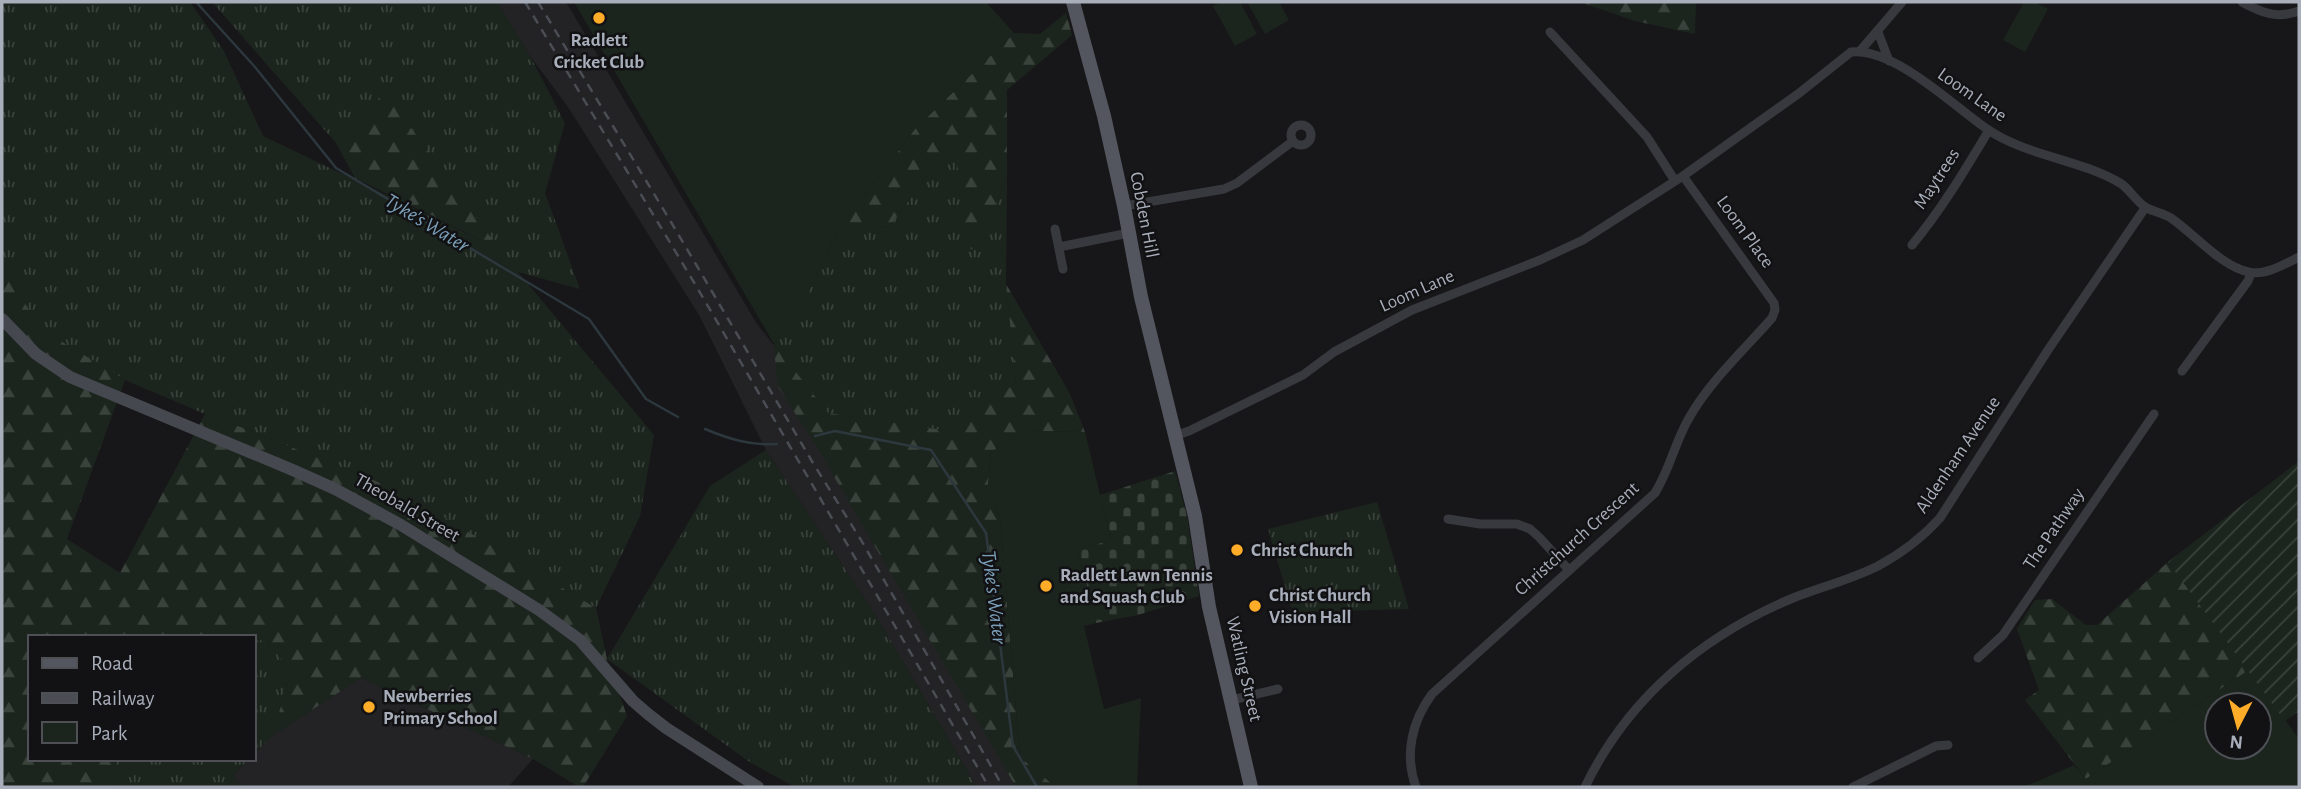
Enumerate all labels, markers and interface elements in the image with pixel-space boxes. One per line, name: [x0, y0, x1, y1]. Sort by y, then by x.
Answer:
marker: Radlett Cricket Club: [591, 10, 607, 26]
place label: Radlett Cricket Club: [554, 31, 644, 72]
street label: Loom Lane: [1934, 64, 2010, 126]
street label: Maytrees: [1910, 145, 1964, 213]
street label: Cobden Hill: [1126, 170, 1162, 260]
water label: Tyke's Water: [381, 190, 474, 257]
street label: Loom Place: [1713, 192, 1777, 272]
street label: Loom Lane: [1377, 266, 1457, 316]
street label: Aldenham Avenue: [1912, 393, 2004, 517]
street label: Theobald Street: [351, 470, 463, 546]
street label: Christchurch Crescent: [1511, 479, 1643, 599]
street label: The Pathway: [2020, 485, 2088, 573]
place label: Christ Church: [1251, 541, 1353, 560]
marker: Christ Church: [1229, 542, 1245, 558]
water label: Tyke's Water: [978, 549, 1010, 646]
place label: Radlett Lawn Tennis and Squash Club: [1060, 566, 1213, 607]
marker: Radlett Lawn Tennis and Squash Club: [1038, 578, 1054, 594]
place label: Christ Church Vision Hall: [1269, 586, 1371, 627]
marker: Christ Church Vision Hall: [1247, 598, 1263, 614]
street label: Watling Street: [1223, 615, 1265, 723]
legend: [28, 635, 256, 761]
text: Road: [91, 653, 133, 674]
place label: Newberries Primary School: [383, 687, 498, 728]
text: Railway: [91, 688, 154, 709]
north arrow: [2203, 691, 2273, 761]
marker: Newberries Primary School: [361, 699, 377, 715]
text: Park: [91, 723, 128, 744]
text: N: [2229, 731, 2244, 752]

